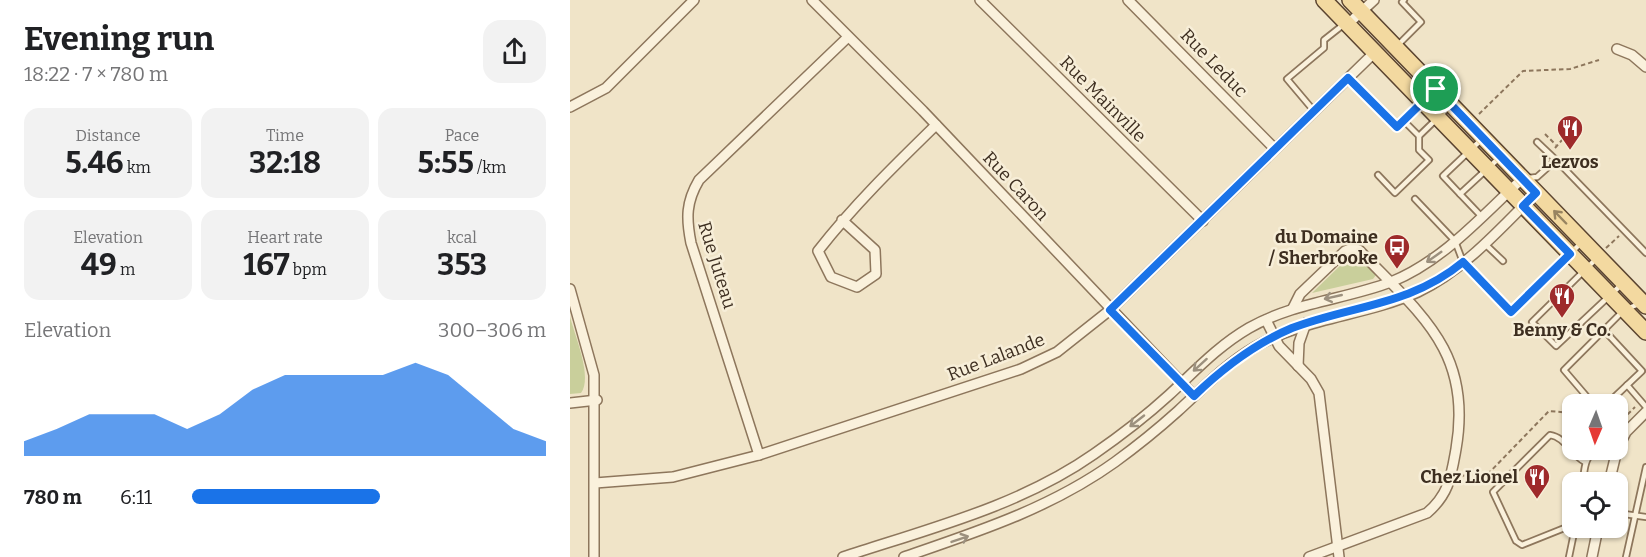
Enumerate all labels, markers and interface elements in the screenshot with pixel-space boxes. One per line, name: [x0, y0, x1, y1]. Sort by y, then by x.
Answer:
text: Evening run: [24, 19, 214, 59]
button: share: [483, 20, 546, 83]
street label: Rue Leduc: [1176, 24, 1252, 102]
street label: Rue Mainville: [1055, 51, 1151, 147]
text: 18:22 · 7 × 780 m: [24, 62, 168, 86]
pin: [1410, 63, 1461, 114]
icon: arrive: [1419, 72, 1452, 105]
restaurant icon: Lezvos: [1555, 113, 1585, 151]
text: Distance: [76, 126, 140, 145]
text: Time: [266, 126, 304, 145]
text: Pace: [445, 126, 479, 145]
text: 5.46: [65, 145, 124, 181]
text: 32:18: [249, 145, 321, 181]
text: 5:55: [418, 145, 474, 181]
street label: Rue Caron: [978, 147, 1054, 226]
place label: Lezvos: [1541, 151, 1599, 173]
text: km: [124, 158, 151, 177]
text: /km: [474, 158, 506, 177]
one-way arrow: [1552, 210, 1567, 225]
street label: Rue Juteau: [693, 219, 741, 311]
place label: du Domaine / Sherbrooke: [1268, 226, 1378, 269]
text: Elevation: [73, 228, 143, 247]
text: Heart rate: [247, 228, 323, 247]
text: kcal: [447, 228, 477, 247]
bus stop icon: du Domaine / Sherbrooke: [1382, 232, 1412, 270]
text: 49: [81, 247, 117, 283]
text: 167: [243, 247, 290, 283]
text: 353: [437, 247, 487, 283]
one-way arrow: [1426, 251, 1443, 263]
text: m: [117, 260, 135, 279]
text: bpm: [290, 260, 327, 279]
restaurant icon: Benny & Co.: [1547, 281, 1577, 319]
one-way arrow: [1324, 291, 1343, 303]
text: Elevation: [24, 318, 111, 342]
text: 300–306 m: [438, 318, 546, 342]
place label: Benny & Co.: [1513, 319, 1611, 341]
street label: Rue Lalande: [944, 328, 1048, 386]
one-way arrow: [1193, 358, 1208, 372]
north arrow: [1562, 394, 1628, 460]
map controls: [1562, 394, 1628, 538]
one-way arrow: [1129, 415, 1145, 428]
restaurant icon: Chez Lionel: [1522, 462, 1552, 500]
place label: Chez Lionel: [1420, 466, 1518, 488]
button: locate: [1562, 472, 1628, 538]
text: 780 m: [24, 485, 82, 509]
text: 6:11: [120, 485, 152, 509]
one-way arrow: [950, 532, 969, 543]

